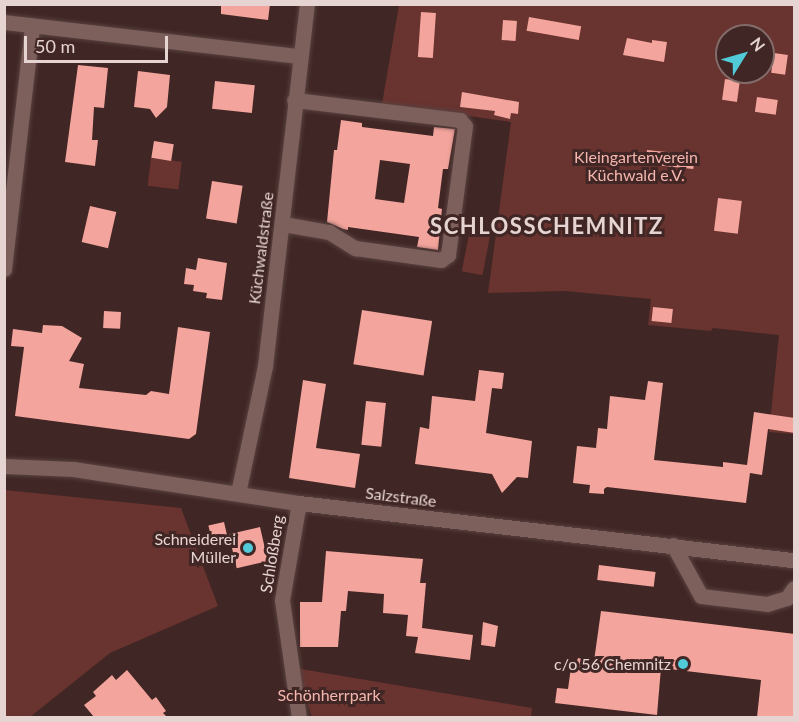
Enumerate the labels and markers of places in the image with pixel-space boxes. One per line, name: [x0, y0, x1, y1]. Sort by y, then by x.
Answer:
place label: Schneiderei Müller: [154, 529, 236, 567]
marker: Schneiderei Müller: [241, 541, 255, 555]
place label: c/o 56 Chemnitz: [554, 654, 671, 674]
marker: c/o 56 Chemnitz: [676, 657, 690, 671]

